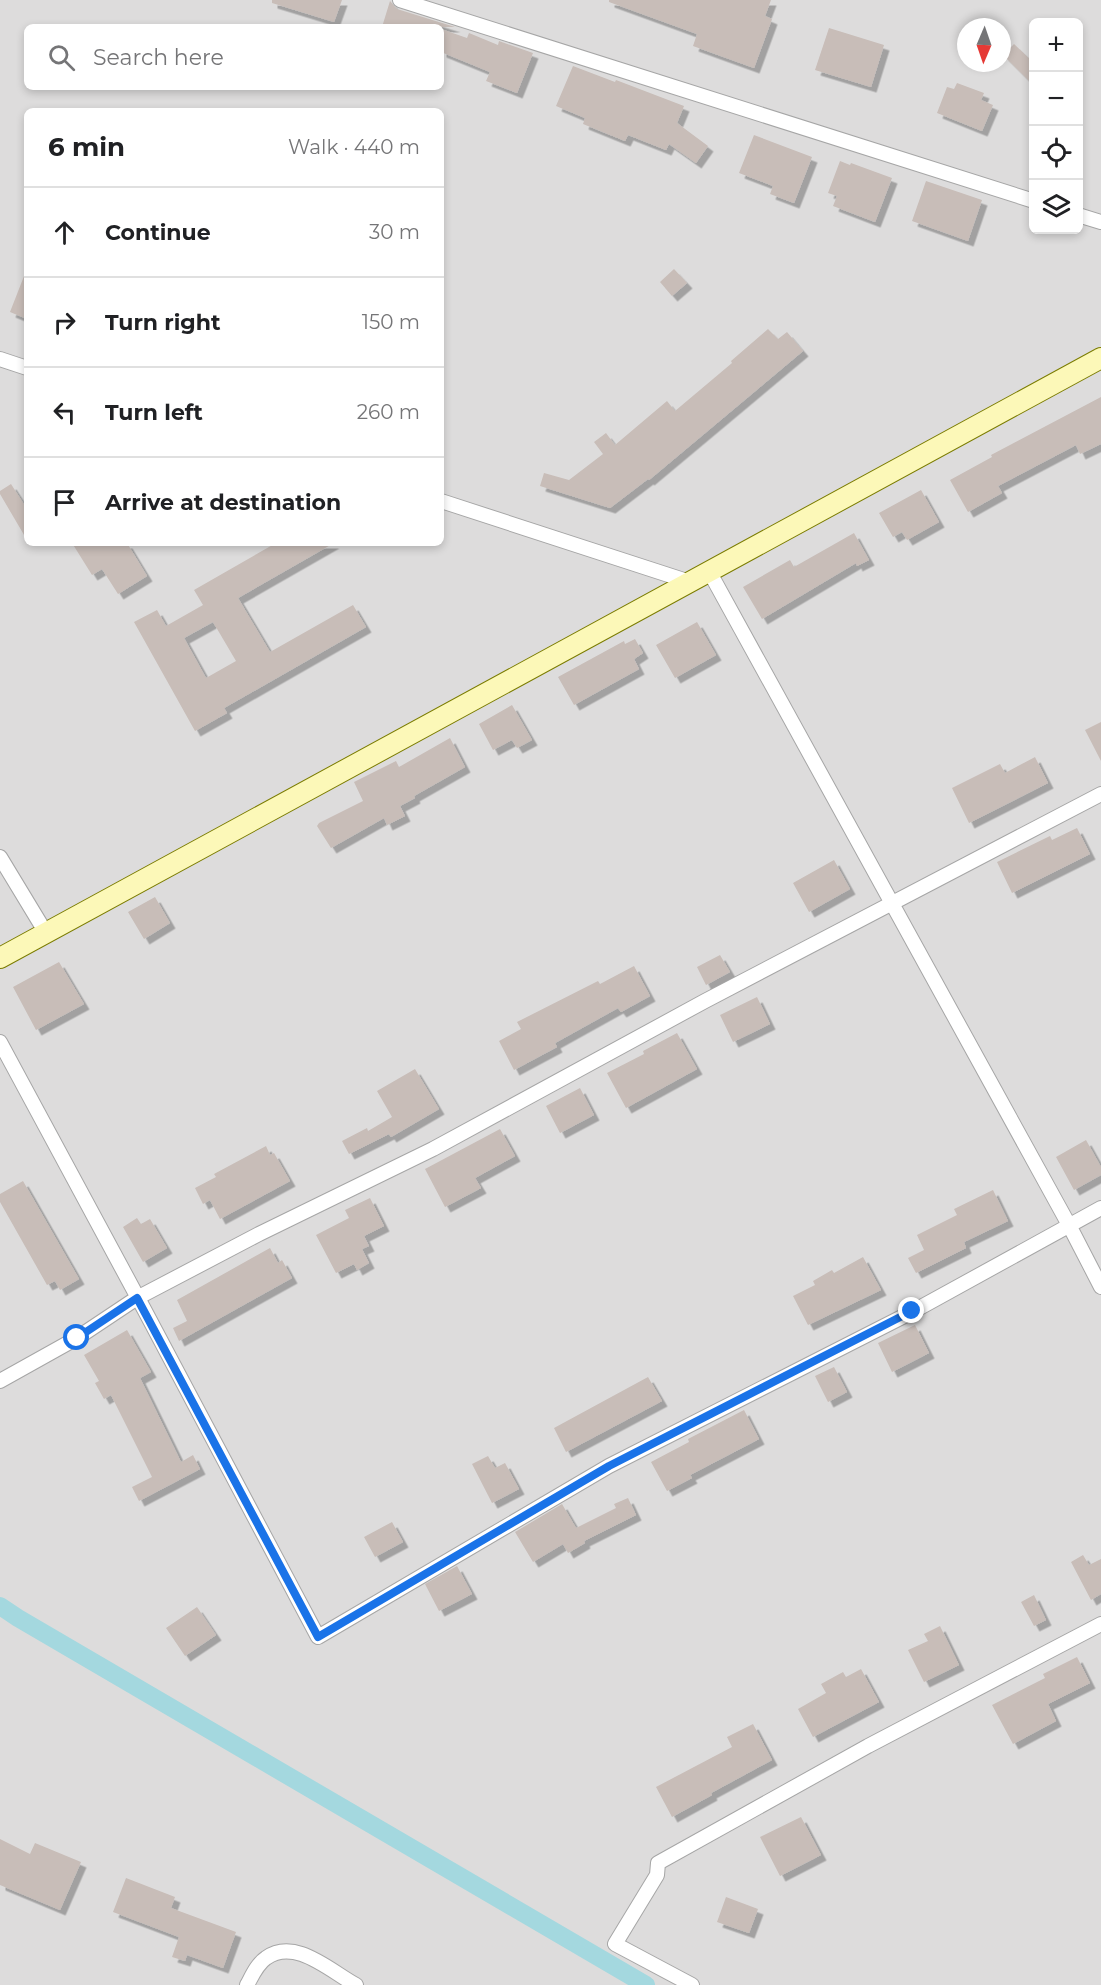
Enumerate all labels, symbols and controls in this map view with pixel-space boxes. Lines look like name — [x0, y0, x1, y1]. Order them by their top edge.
north arrow — [957, 18, 1011, 72]
map controls — [1029, 18, 1083, 234]
button: + — [1029, 18, 1083, 72]
search box — [24, 24, 444, 90]
icon: search — [45, 41, 78, 74]
text: Search here — [93, 44, 224, 71]
button: − — [1029, 72, 1083, 126]
button: locate — [1029, 126, 1083, 180]
text: 6 min — [48, 131, 125, 163]
text: Walk · 440 m — [288, 135, 420, 159]
button: layers — [1029, 180, 1083, 234]
icon: ahead — [48, 216, 81, 249]
text: Continue — [105, 219, 211, 246]
text: 30 m — [369, 220, 420, 244]
icon: right — [48, 306, 81, 339]
text: Turn right — [105, 309, 220, 336]
text: 150 m — [362, 310, 420, 334]
icon: left — [48, 396, 81, 429]
text: Turn left — [105, 399, 203, 426]
text: 260 m — [357, 400, 420, 424]
icon: arrive — [48, 486, 81, 519]
text: Arrive at destination — [105, 489, 341, 516]
route end — [898, 1297, 924, 1323]
route start — [63, 1324, 89, 1350]

